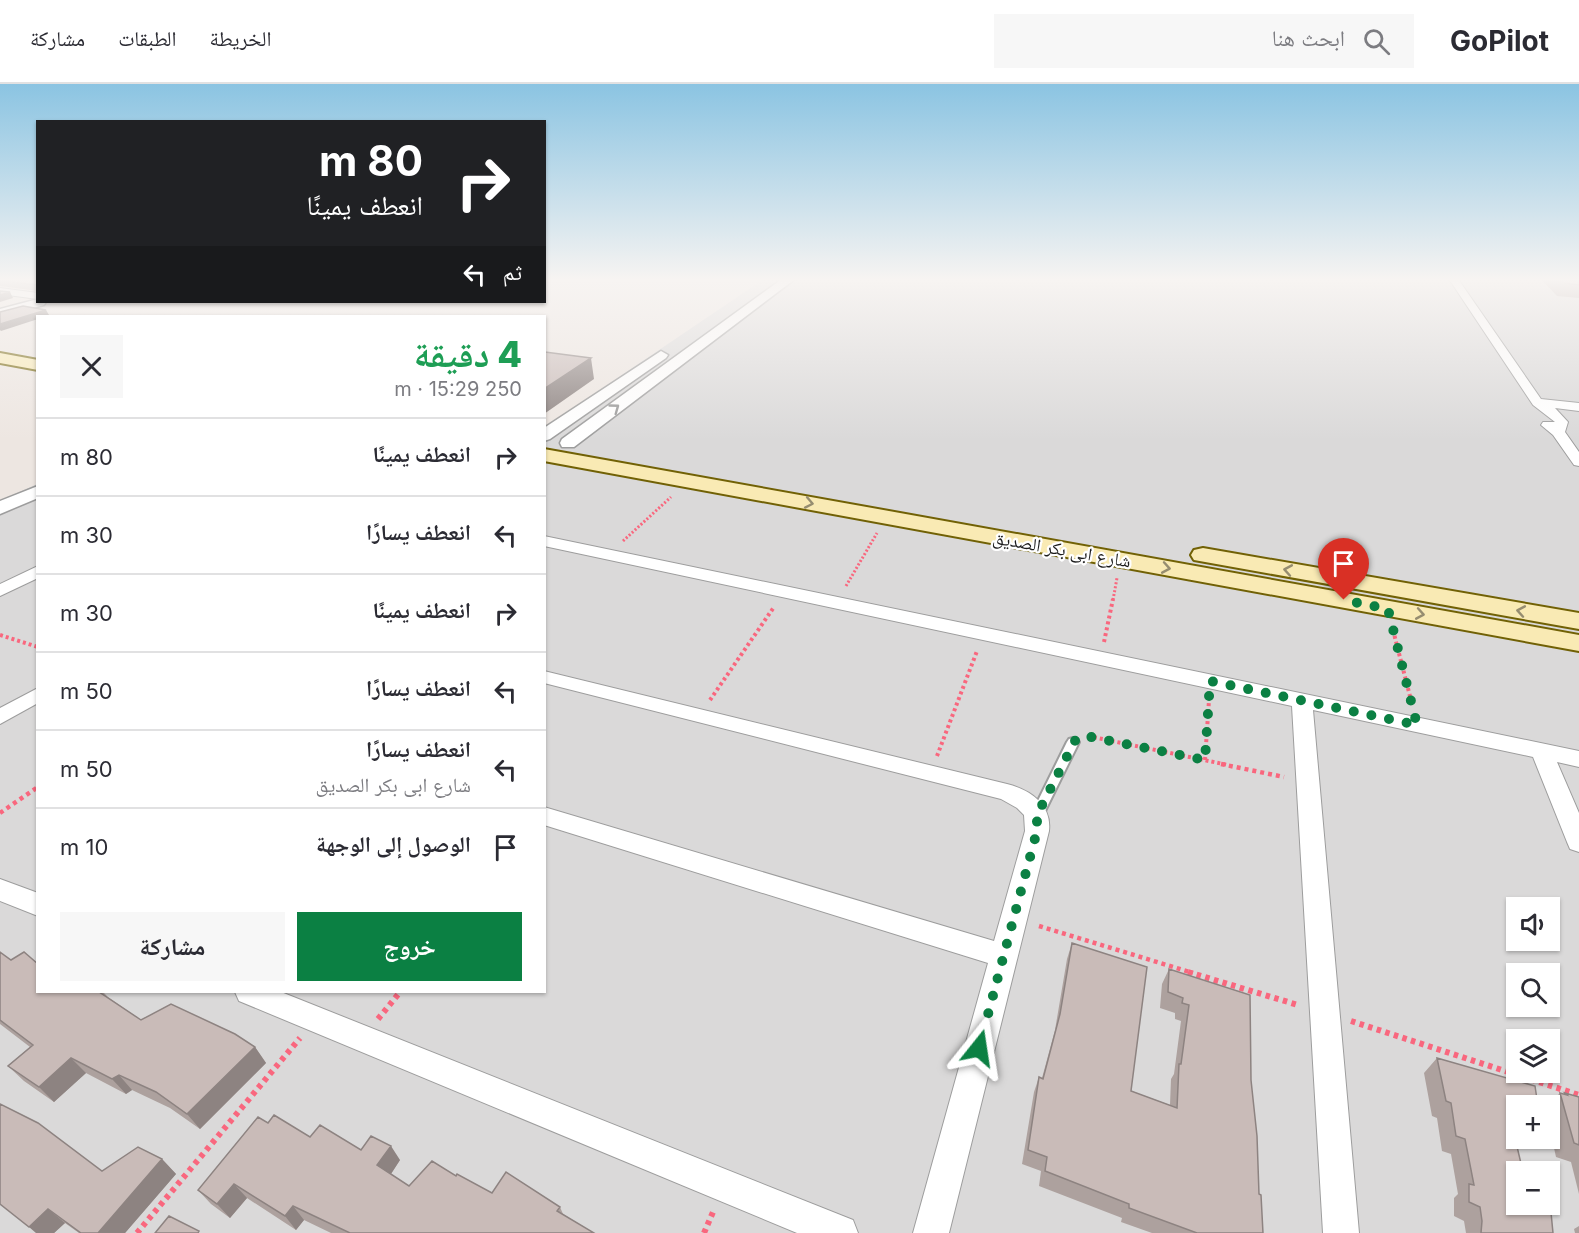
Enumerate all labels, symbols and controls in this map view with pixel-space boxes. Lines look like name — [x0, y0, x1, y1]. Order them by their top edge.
search box — [994, 14, 1414, 68]
text: GoPilot — [1450, 24, 1549, 58]
text: ابحث هنا — [1272, 25, 1345, 51]
icon: search — [1360, 25, 1393, 58]
text: مشاركة — [30, 26, 85, 51]
text: الطبقات — [118, 26, 177, 51]
text: الخريطة — [210, 26, 271, 51]
text: 80 m — [319, 135, 423, 186]
icon: right — [444, 144, 522, 222]
text: انعطف يمينًا — [306, 189, 423, 222]
icon: left — [458, 258, 491, 291]
text: ثم — [503, 259, 522, 285]
text: 4 دقيقة — [414, 332, 522, 376]
button: close — [60, 335, 123, 398]
text: 250 m · 15:29 — [394, 377, 522, 401]
one-way arrow — [609, 404, 620, 415]
text: انعطف يمينًا — [372, 441, 471, 467]
icon: right — [489, 441, 522, 474]
text: 80 m — [60, 444, 113, 470]
one-way arrow — [804, 496, 813, 508]
text: انعطف يسارًا — [366, 519, 471, 545]
icon: left — [489, 519, 522, 552]
text: 30 m — [60, 522, 113, 548]
street label: شارع ابى بكر الصديق — [991, 527, 1133, 572]
pin — [1318, 538, 1369, 600]
icon: arrive — [1327, 547, 1360, 580]
one-way arrow — [1160, 561, 1170, 574]
one-way arrow — [1283, 564, 1293, 577]
text: انعطف يمينًا — [372, 597, 471, 623]
icon: right — [489, 597, 522, 630]
text: 30 m — [60, 600, 113, 626]
one-way arrow — [1517, 605, 1527, 618]
one-way arrow — [1414, 607, 1424, 620]
text: انعطف يسارًا — [366, 675, 471, 701]
icon: left — [489, 675, 522, 708]
text: 50 m — [60, 678, 113, 704]
text: انعطف يسارًا — [366, 736, 471, 762]
icon: left — [489, 753, 522, 786]
text: 50 m — [60, 756, 113, 782]
text: شارع ابى بكر الصديق — [316, 773, 471, 797]
text: الوصول إلى الوجهة — [316, 831, 471, 857]
icon: arrive — [489, 831, 522, 864]
text: 10 m — [60, 834, 108, 860]
map controls — [1506, 897, 1560, 1215]
button: sound — [1506, 897, 1560, 951]
button: مشاركة — [60, 912, 285, 981]
button: خروج — [297, 912, 522, 981]
button: search — [1506, 963, 1560, 1017]
position arrow — [947, 1016, 1011, 1080]
button: layers — [1506, 1029, 1560, 1083]
button: + — [1506, 1095, 1560, 1149]
button: − — [1506, 1161, 1560, 1215]

